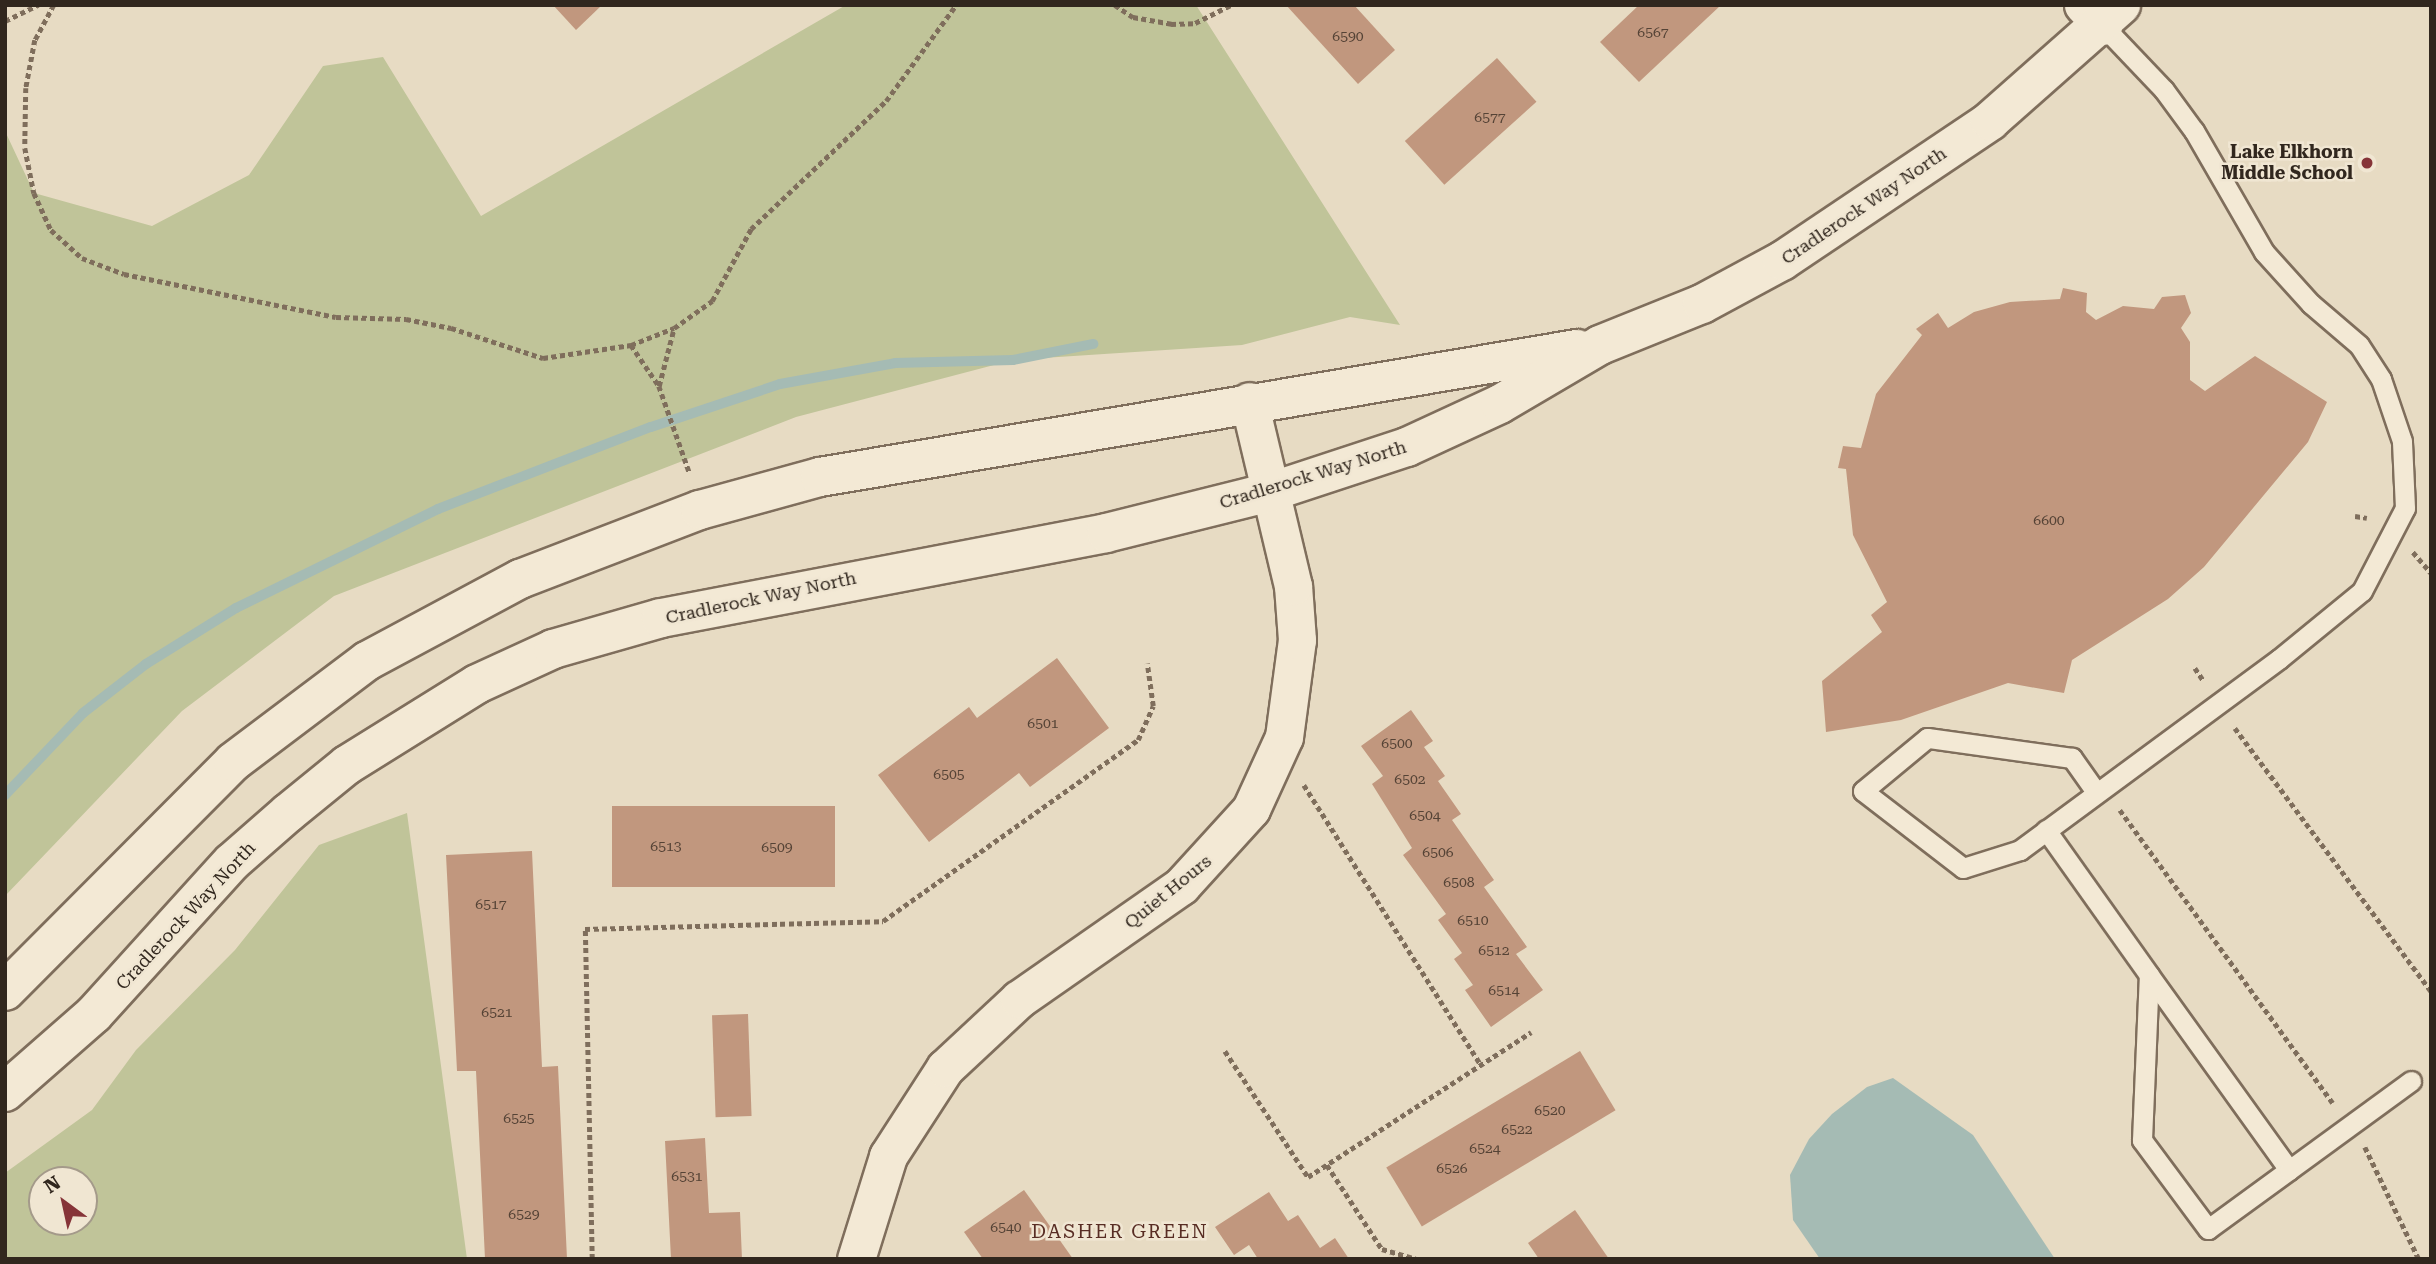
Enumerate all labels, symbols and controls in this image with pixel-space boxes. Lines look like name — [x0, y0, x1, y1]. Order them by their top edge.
house number: 6567 — [1637, 24, 1669, 40]
house number: 6590 — [1332, 28, 1364, 44]
house number: 6577 — [1474, 109, 1506, 125]
place label: Lake Elkhorn Middle School — [2221, 142, 2353, 184]
street label: Cradlerock Way North — [1777, 143, 1951, 269]
marker: Lake Elkhorn Middle School — [2359, 155, 2375, 171]
street label: Cradlerock Way North — [1217, 436, 1409, 514]
house number: 6600 — [2033, 512, 2065, 528]
street label: Cradlerock Way North — [664, 567, 858, 629]
house number: 6501 — [1027, 715, 1059, 731]
house number: 6500 — [1381, 735, 1413, 751]
house number: 6505 — [933, 766, 965, 782]
house number: 6502 — [1394, 771, 1426, 787]
house number: 6504 — [1409, 807, 1441, 823]
street label: Cradlerock Way North — [112, 838, 260, 994]
house number: 6513 — [650, 838, 682, 854]
house number: 6509 — [761, 839, 793, 855]
house number: 6506 — [1422, 844, 1454, 860]
street label: Quiet Hours — [1120, 850, 1216, 934]
house number: 6508 — [1443, 874, 1475, 890]
house number: 6517 — [475, 896, 507, 912]
house number: 6510 — [1457, 912, 1489, 928]
house number: 6512 — [1478, 942, 1510, 958]
house number: 6514 — [1488, 982, 1520, 998]
house number: 6521 — [481, 1004, 513, 1020]
house number: 6520 — [1534, 1102, 1566, 1118]
house number: 6525 — [503, 1110, 535, 1126]
house number: 6522 — [1501, 1121, 1533, 1137]
house number: 6524 — [1469, 1140, 1501, 1156]
house number: 6526 — [1436, 1160, 1468, 1176]
north arrow — [28, 1166, 98, 1236]
house number: 6531 — [671, 1168, 703, 1184]
text: N — [40, 1171, 65, 1198]
house number: 6529 — [508, 1206, 540, 1222]
house number: 6540 — [990, 1219, 1022, 1235]
district label: DASHER GREEN — [1033, 1221, 1207, 1243]

